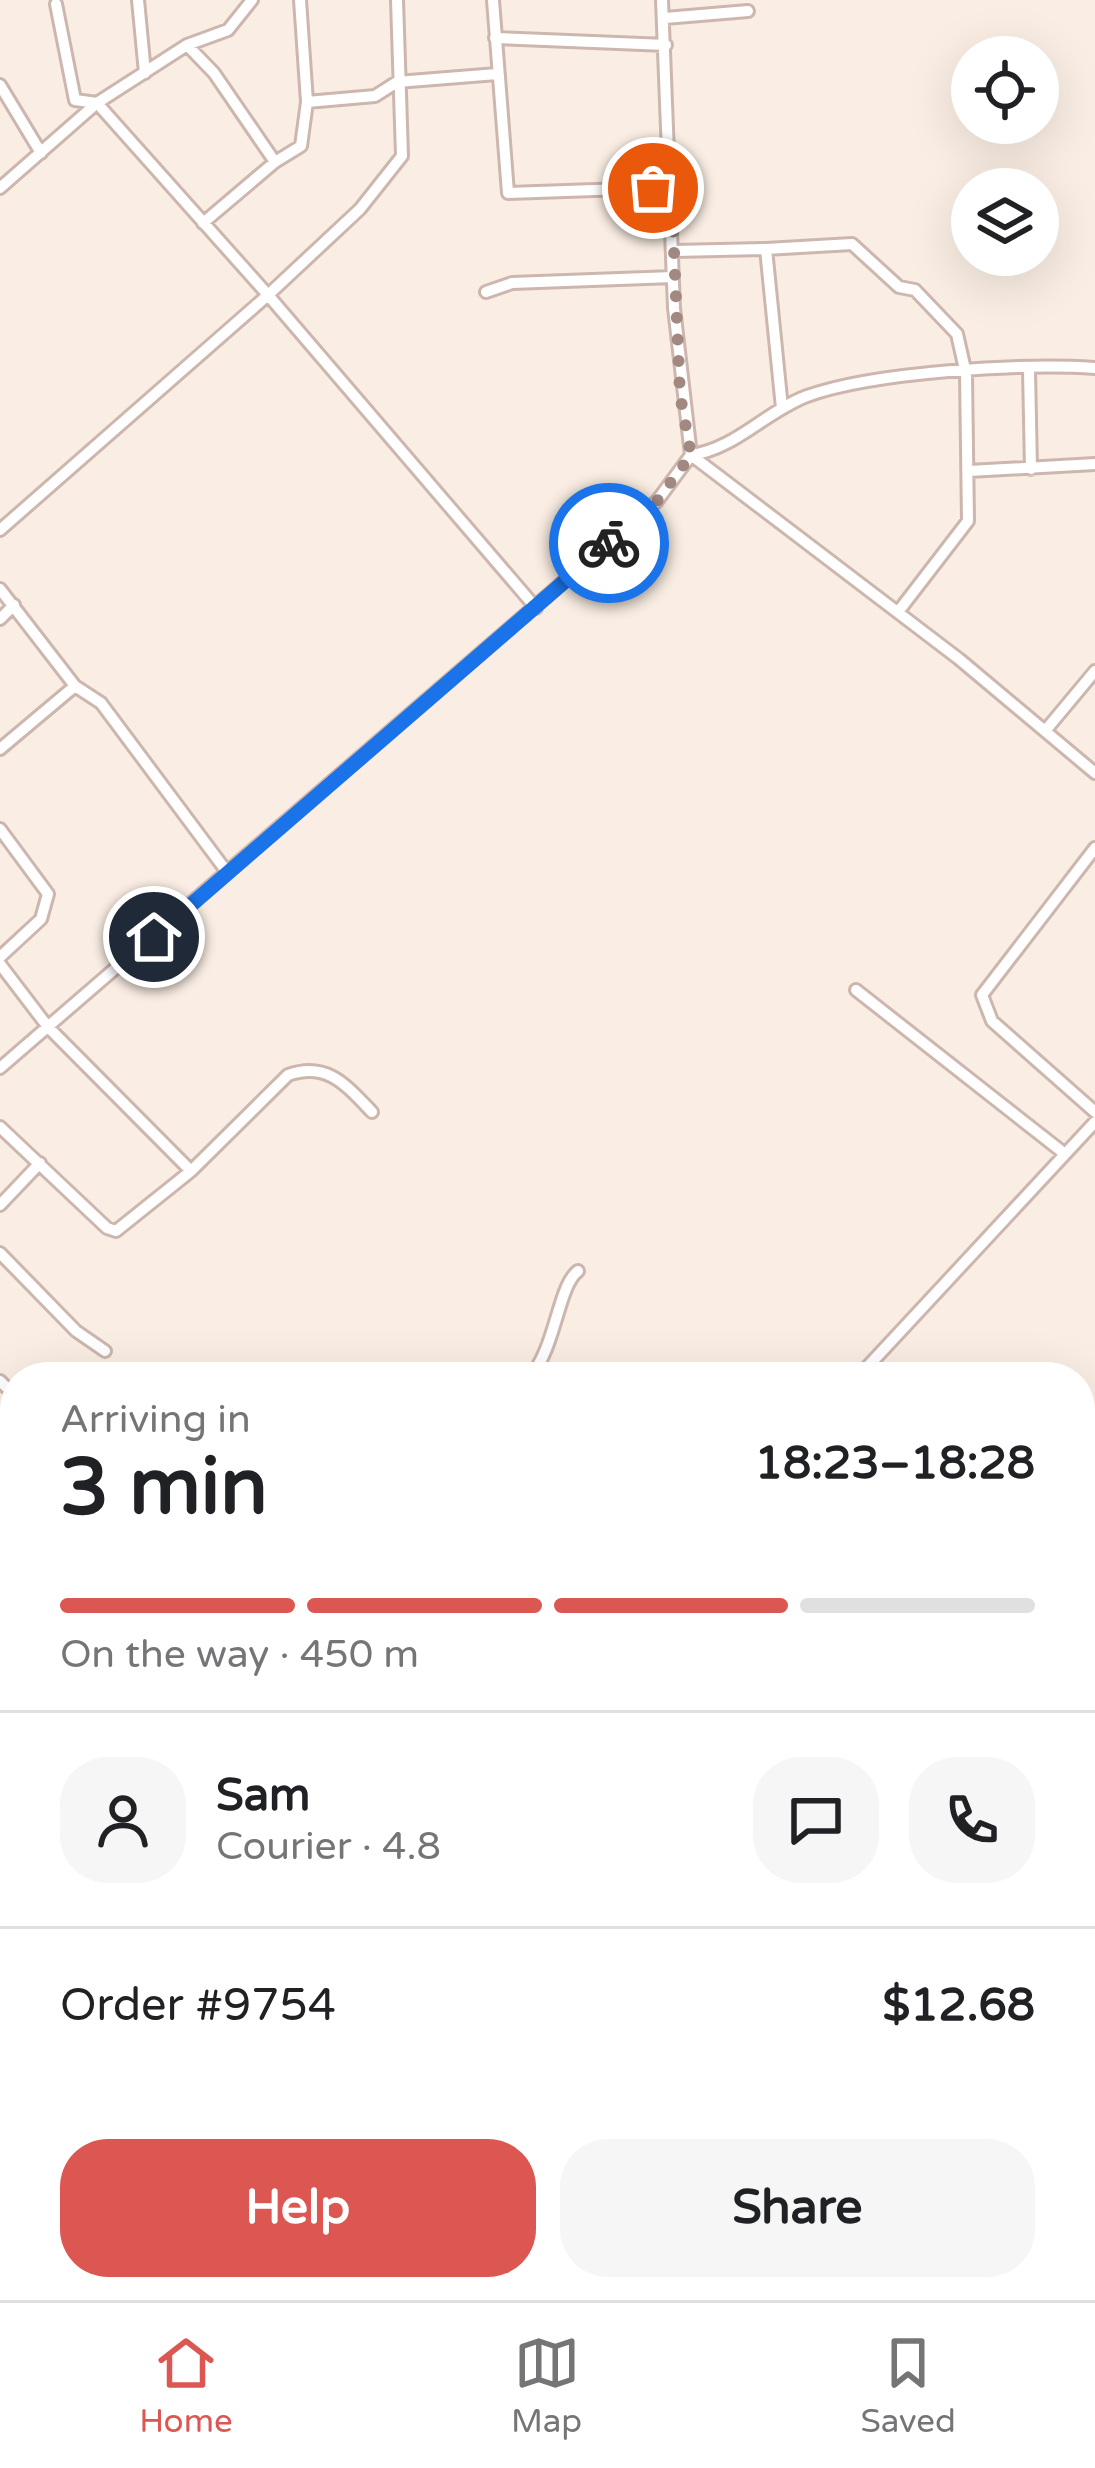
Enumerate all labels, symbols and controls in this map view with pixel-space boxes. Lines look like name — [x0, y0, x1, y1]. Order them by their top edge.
map controls — [951, 36, 1059, 276]
button: locate — [951, 36, 1059, 144]
pin — [602, 137, 704, 239]
icon: bag — [620, 155, 686, 221]
button: layers — [951, 168, 1059, 276]
courier — [549, 483, 669, 603]
icon: bike — [576, 510, 642, 576]
pin — [103, 886, 205, 988]
icon: home — [121, 904, 187, 970]
text: Arriving in — [60, 1396, 251, 1443]
text: 18:23–18:28 — [755, 1437, 1035, 1491]
text: 3 min — [60, 1441, 268, 1535]
text: On the way · 450 m — [60, 1631, 419, 1678]
button: person — [60, 1757, 186, 1883]
button: chat — [753, 1757, 879, 1883]
button: phone — [909, 1757, 1035, 1883]
text: Sam — [216, 1769, 310, 1823]
text: Courier · 4.8 — [216, 1823, 441, 1870]
text: Order #9754 — [60, 1979, 336, 2033]
text: $12.68 — [883, 1979, 1035, 2033]
button: Help — [60, 2139, 536, 2277]
button: Share — [560, 2139, 1035, 2277]
tab: Home — [139, 2330, 233, 2441]
tab: Map — [511, 2330, 582, 2441]
tab: Saved — [860, 2330, 956, 2441]

